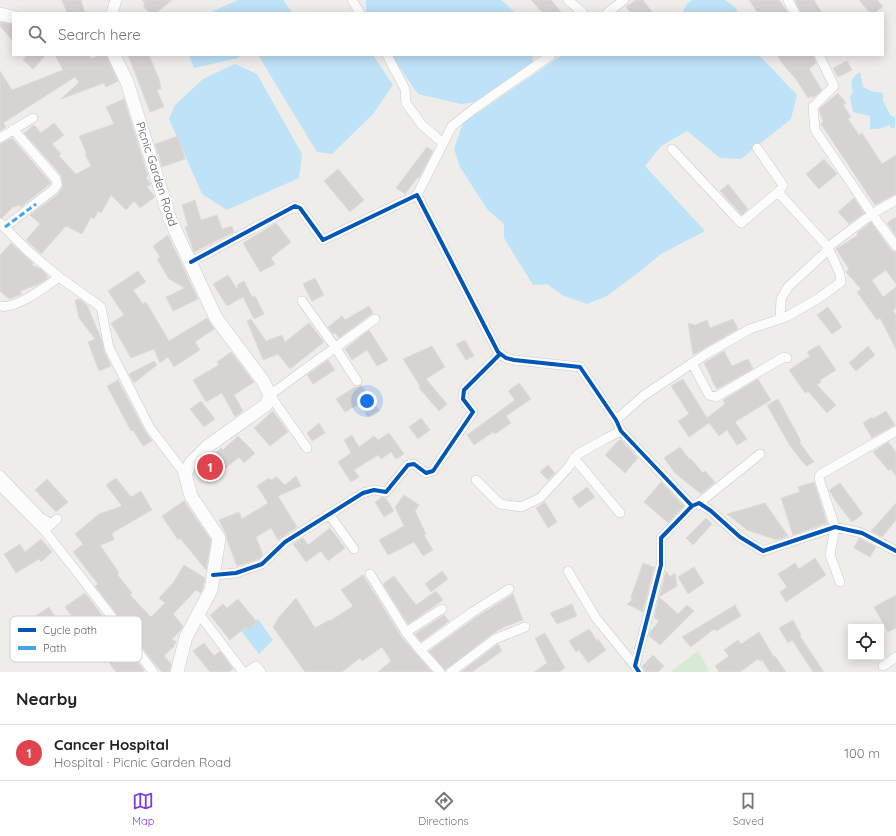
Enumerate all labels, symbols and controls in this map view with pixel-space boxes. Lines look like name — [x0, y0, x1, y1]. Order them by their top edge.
search box — [12, 12, 884, 56]
icon: search — [26, 23, 48, 45]
text: Search here — [58, 25, 141, 44]
street label: Picnic Garden Road — [133, 120, 181, 228]
your location — [357, 391, 377, 411]
pin: 1 — [197, 452, 223, 482]
legend — [10, 616, 142, 662]
text: Cycle path — [43, 623, 97, 637]
map controls — [848, 624, 884, 660]
button: locate — [848, 624, 884, 660]
text: Path — [43, 641, 66, 655]
text: Nearby — [16, 688, 77, 709]
text: Cancer Hospital — [54, 735, 169, 754]
text: 1 — [26, 745, 32, 761]
text: 100 m — [844, 745, 880, 761]
text: Hospital · Picnic Garden Road — [54, 754, 231, 770]
tab: Map — [132, 790, 154, 828]
tab: Directions — [418, 790, 469, 828]
tab: Saved — [733, 790, 764, 828]

